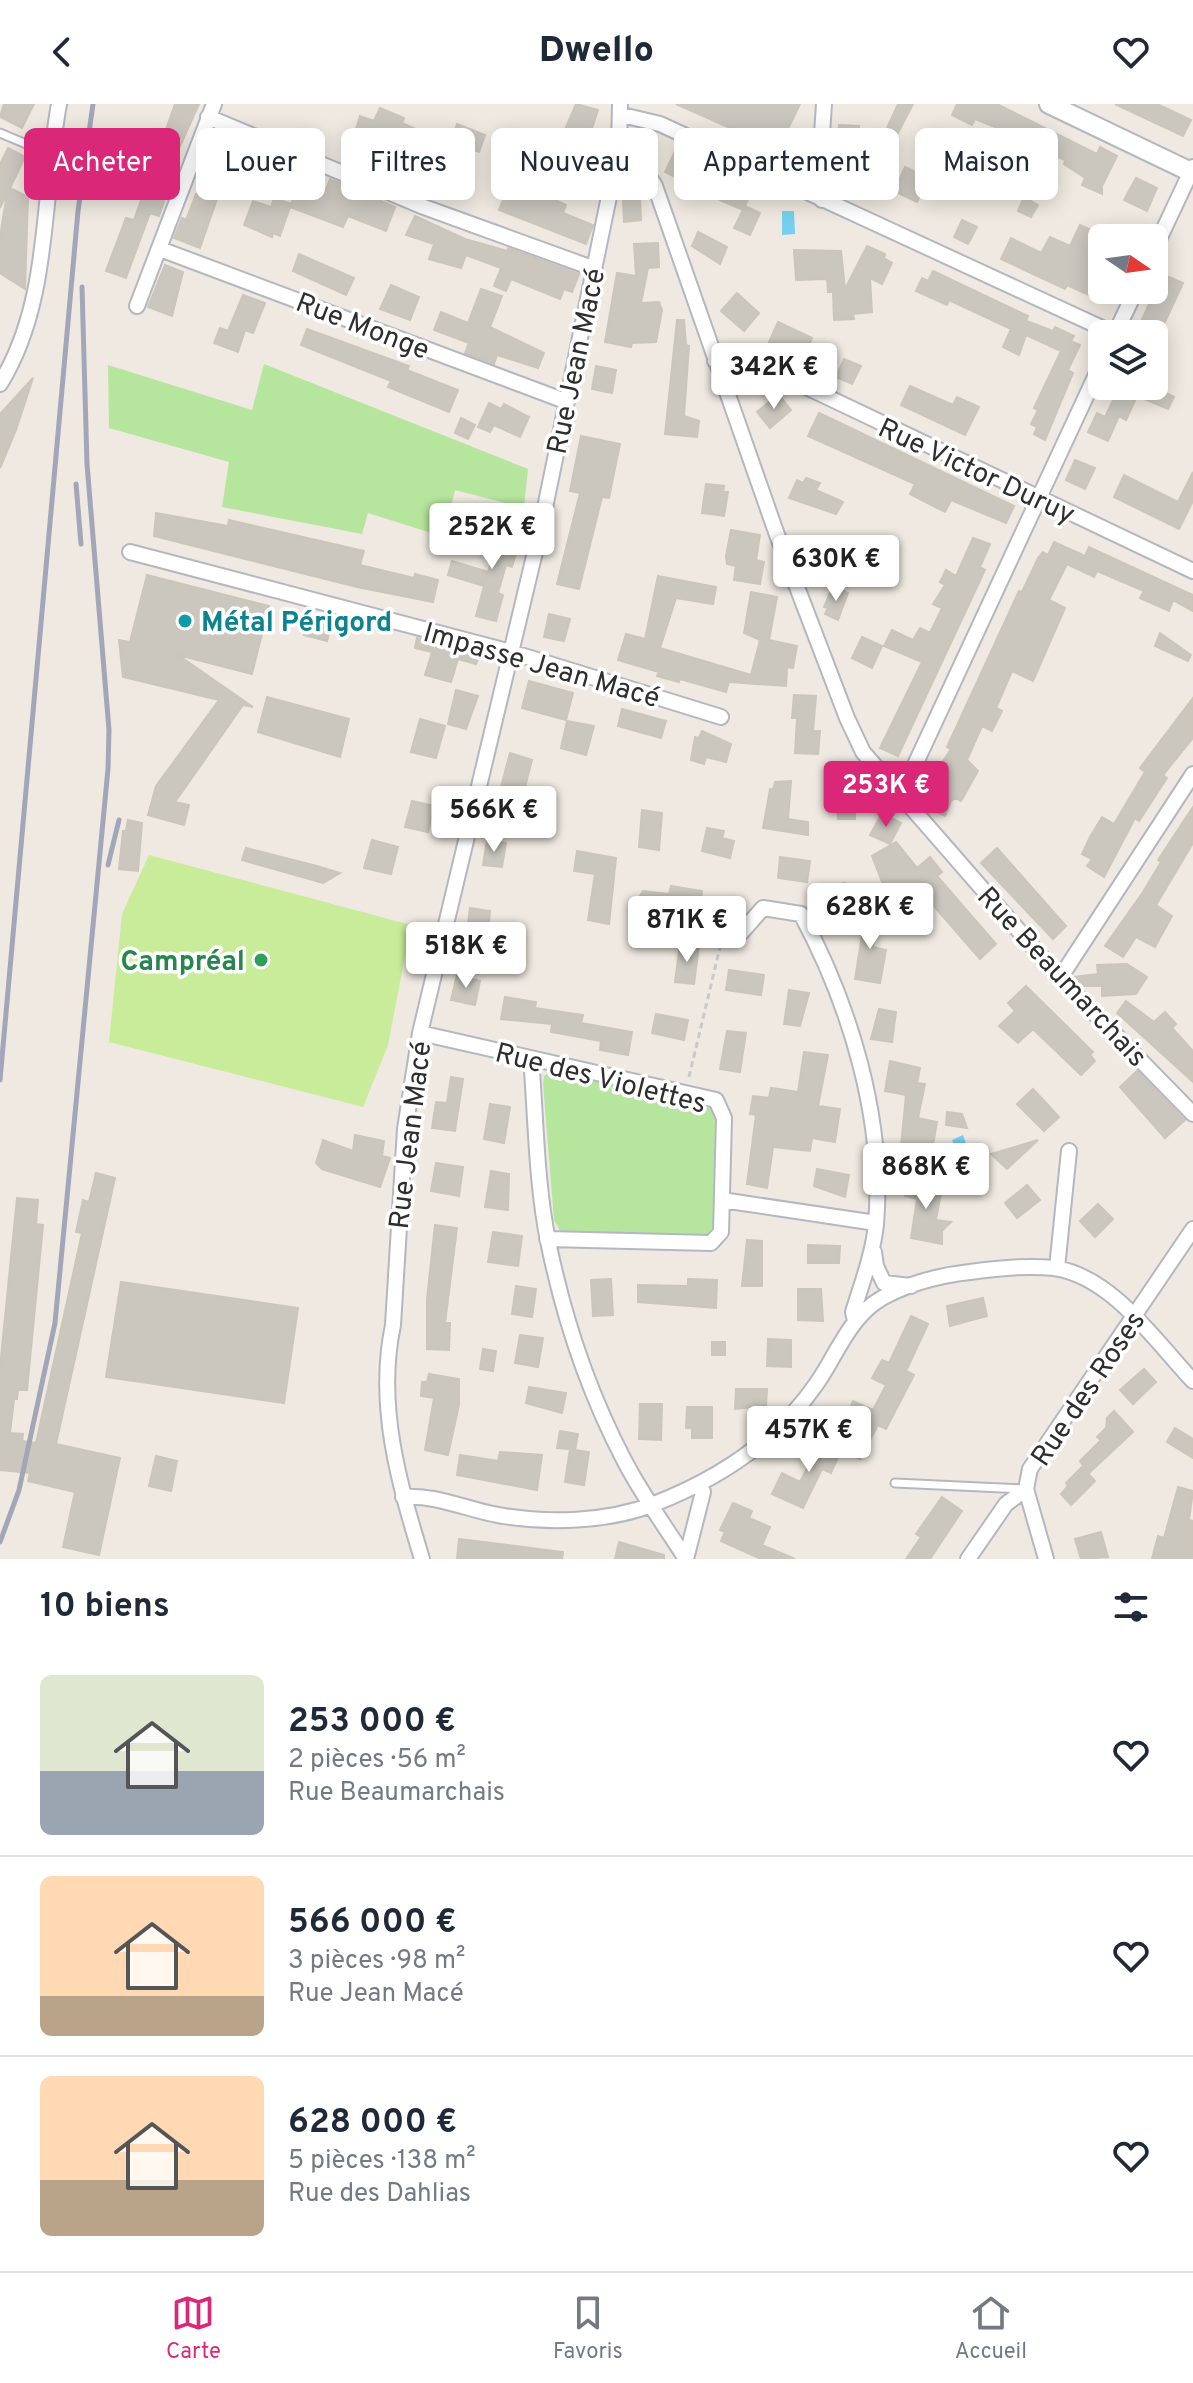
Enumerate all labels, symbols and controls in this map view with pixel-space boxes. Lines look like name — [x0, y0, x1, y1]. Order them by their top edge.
text: Dwello — [539, 29, 654, 75]
icon: back — [40, 30, 84, 74]
icon: heart — [1109, 30, 1153, 74]
chip: Acheter — [24, 128, 180, 200]
chip: Louer — [196, 128, 325, 200]
chip: Filtres — [341, 128, 475, 200]
chip: Nouveau — [491, 128, 658, 200]
chip: Appartement — [674, 128, 899, 200]
chip: Maison — [915, 128, 1058, 200]
north arrow — [1088, 224, 1168, 304]
map controls — [1088, 224, 1168, 400]
street label: Rue Jean Macé — [541, 265, 615, 458]
street label: Rue Monge — [290, 286, 434, 370]
button: layers — [1088, 320, 1168, 400]
pin: 342K € — [709, 343, 839, 411]
text: 342K € — [729, 352, 819, 385]
street label: Rue Victor Duruy — [871, 411, 1080, 534]
pin: 252K € — [427, 503, 557, 571]
text: 252K € — [447, 512, 537, 545]
pin: 630K € — [771, 535, 901, 603]
text: 630K € — [791, 544, 881, 577]
place label: Métal Périgord — [201, 606, 392, 642]
marker: Métal Périgord — [176, 612, 194, 630]
street label: Impasse Jean Macé — [419, 616, 664, 718]
pin: 253K € — [821, 761, 951, 829]
text: 253K € — [842, 770, 930, 803]
pin: 566K € — [429, 786, 559, 854]
text: 566K € — [449, 795, 539, 828]
street label: Rue Beaumarchais — [968, 880, 1154, 1076]
pin: 628K € — [805, 883, 935, 951]
text: 628K € — [825, 892, 915, 925]
pin: 871K € — [622, 896, 752, 964]
text: 871K € — [646, 905, 728, 938]
pin: 518K € — [401, 922, 531, 990]
text: 518K € — [424, 931, 508, 964]
place label: Campréal — [120, 945, 245, 981]
marker: Campréal — [252, 951, 270, 969]
street label: Rue des Violettes — [491, 1036, 709, 1124]
street label: Rue Jean Macé — [383, 1039, 441, 1231]
pin: 868K € — [861, 1143, 991, 1211]
text: 868K € — [881, 1152, 971, 1185]
street label: Rue des Roses — [1024, 1305, 1155, 1474]
pin: 457K € — [744, 1406, 874, 1474]
text: 457K € — [765, 1415, 853, 1448]
icon: filters — [1109, 1585, 1153, 1629]
text: 10 biens — [40, 1586, 170, 1629]
text: 253 000 € — [288, 1701, 456, 1744]
icon: home — [104, 1707, 200, 1803]
icon: heart — [1109, 1733, 1153, 1777]
text: 2 pièces · 56 m² — [288, 1744, 466, 1777]
text: Rue Beaumarchais — [288, 1777, 505, 1810]
text: 566 000 € — [288, 1902, 456, 1945]
icon: home — [104, 1908, 200, 2004]
icon: heart — [1109, 1934, 1153, 1978]
text: 3 pièces · 98 m² — [288, 1945, 465, 1978]
text: Rue Jean Macé — [288, 1978, 464, 2011]
text: 628 000 € — [288, 2102, 457, 2145]
icon: home — [104, 2108, 200, 2204]
icon: heart — [1109, 2134, 1153, 2178]
text: 5 pièces · 138 m² — [288, 2145, 476, 2178]
text: Rue des Dahlias — [288, 2178, 471, 2211]
tab: Carte — [166, 2291, 221, 2366]
tab: Favoris — [553, 2291, 623, 2366]
tab: Accueil — [955, 2291, 1027, 2366]

